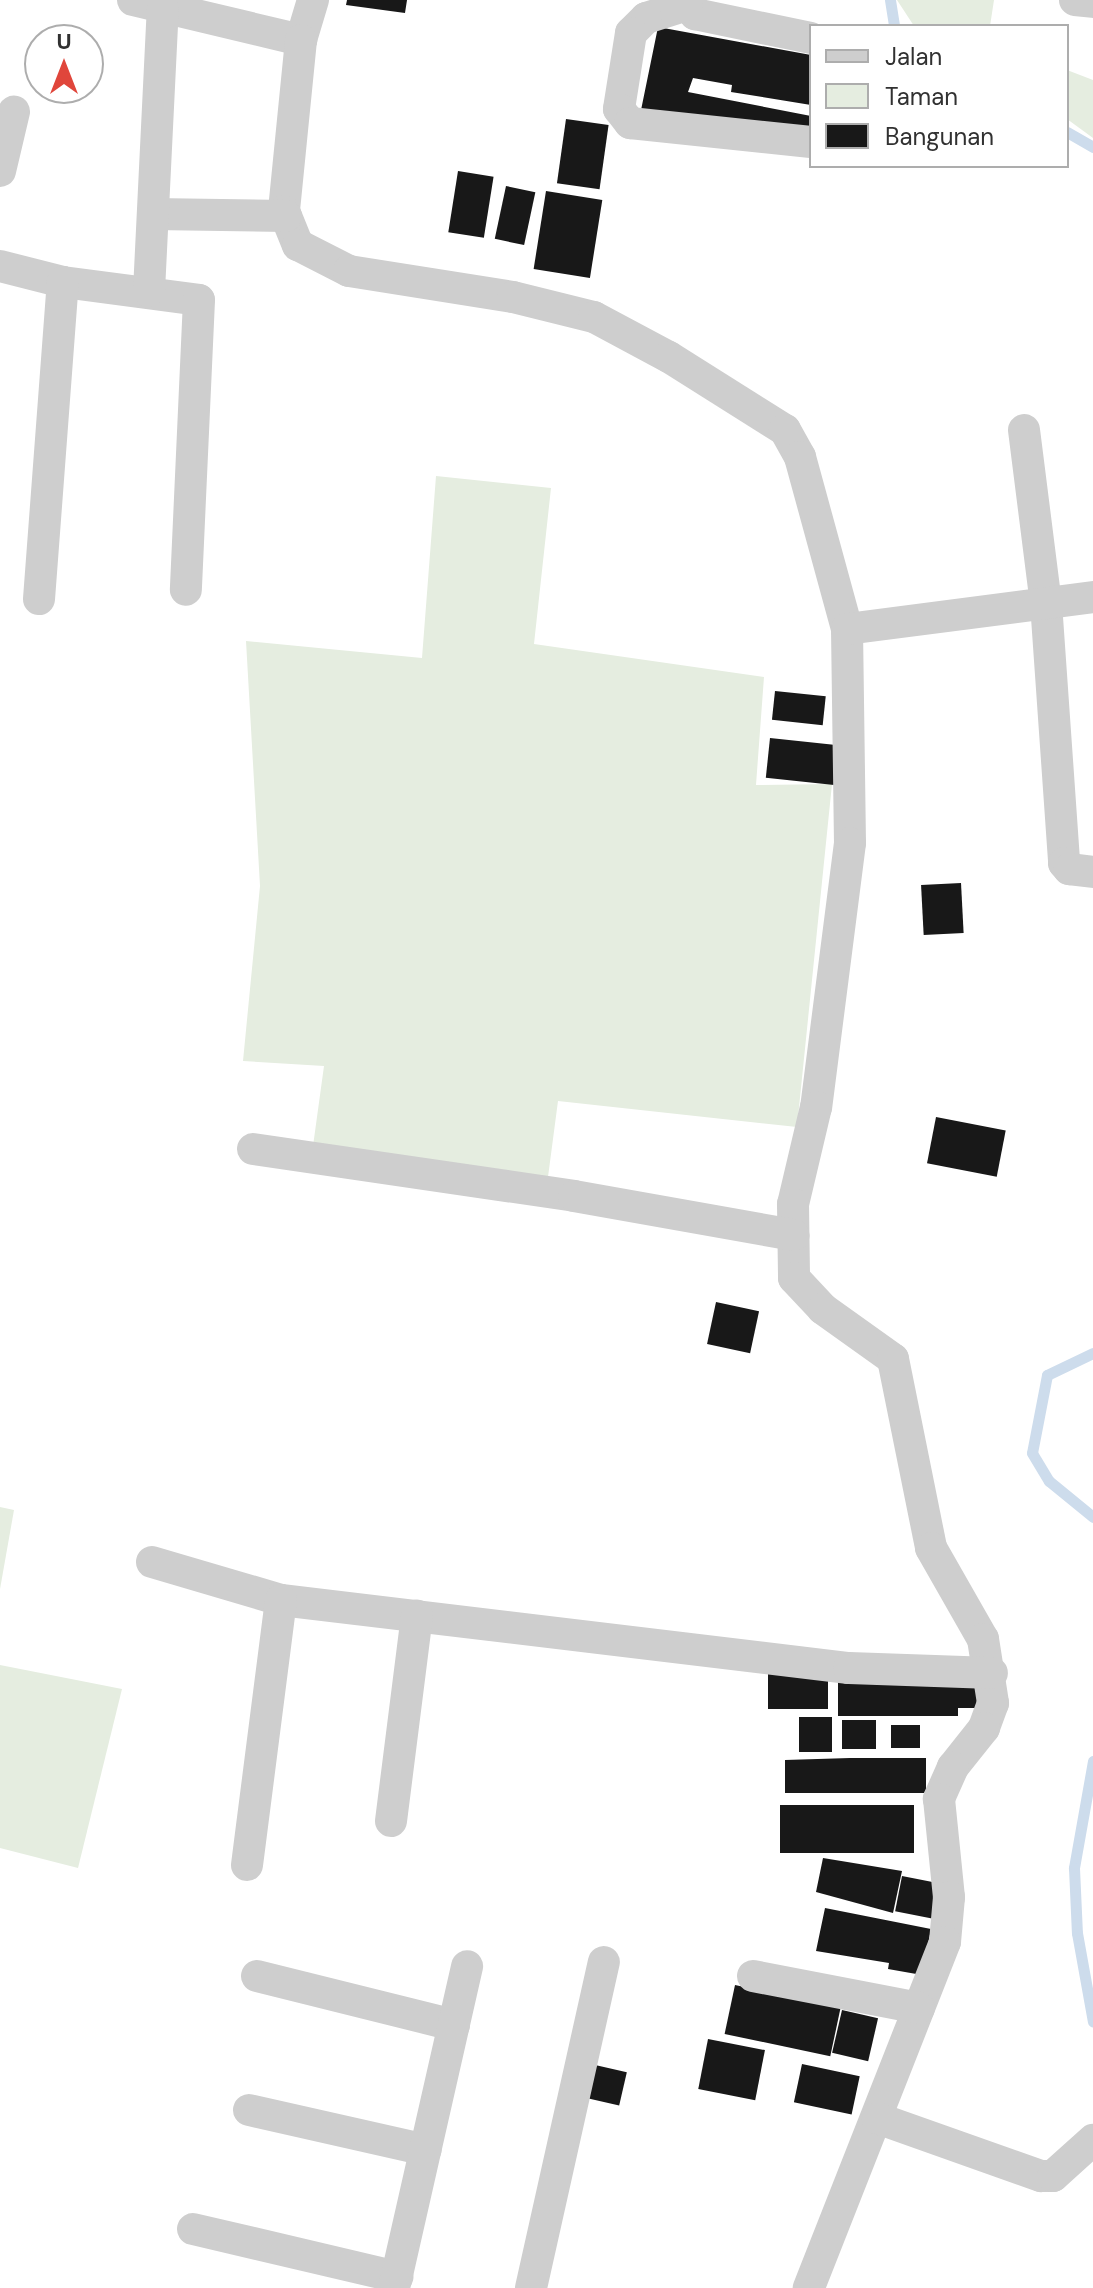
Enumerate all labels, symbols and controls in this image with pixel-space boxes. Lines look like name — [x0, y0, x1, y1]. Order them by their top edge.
north arrow — [24, 24, 104, 104]
legend — [809, 24, 1069, 168]
text: U — [56, 27, 72, 56]
text: Jalan — [885, 41, 942, 72]
text: Taman — [885, 81, 958, 112]
text: Bangunan — [885, 121, 994, 152]

